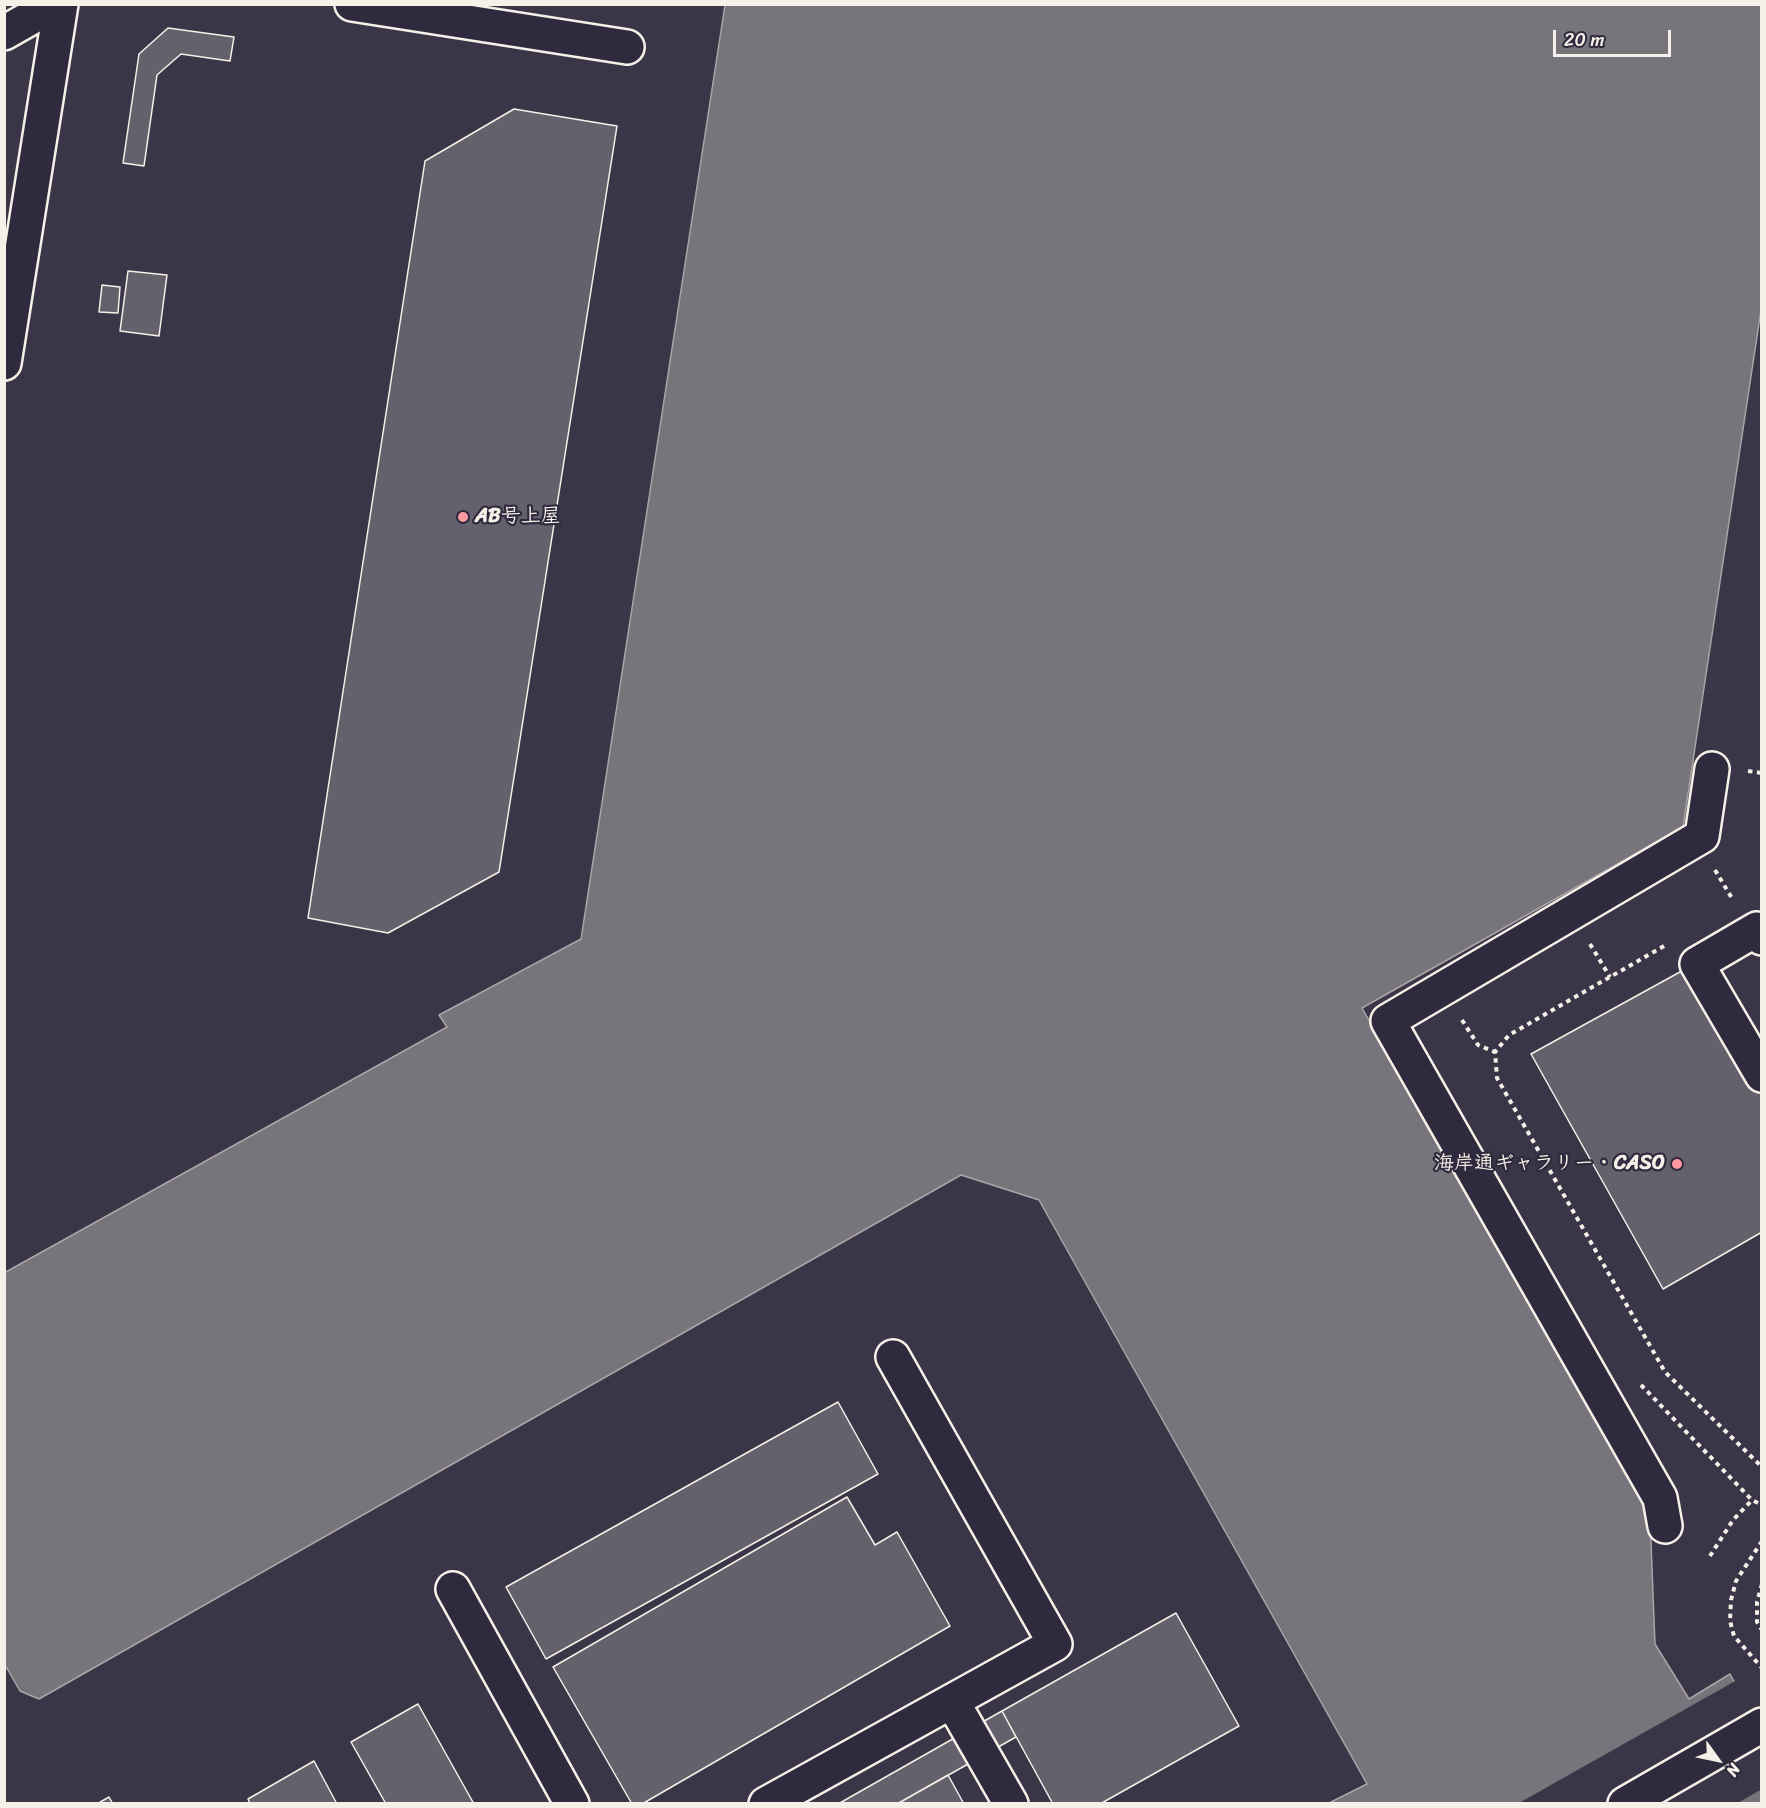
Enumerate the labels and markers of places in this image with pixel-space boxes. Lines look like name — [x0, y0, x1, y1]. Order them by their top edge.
place label: AB号上屋 — [475, 505, 561, 529]
marker: AB号上屋 — [456, 510, 470, 524]
place label: 海岸通ギャラリー・CASO — [1434, 1152, 1665, 1176]
marker: 海岸通ギャラリー・CASO — [1670, 1157, 1684, 1171]

